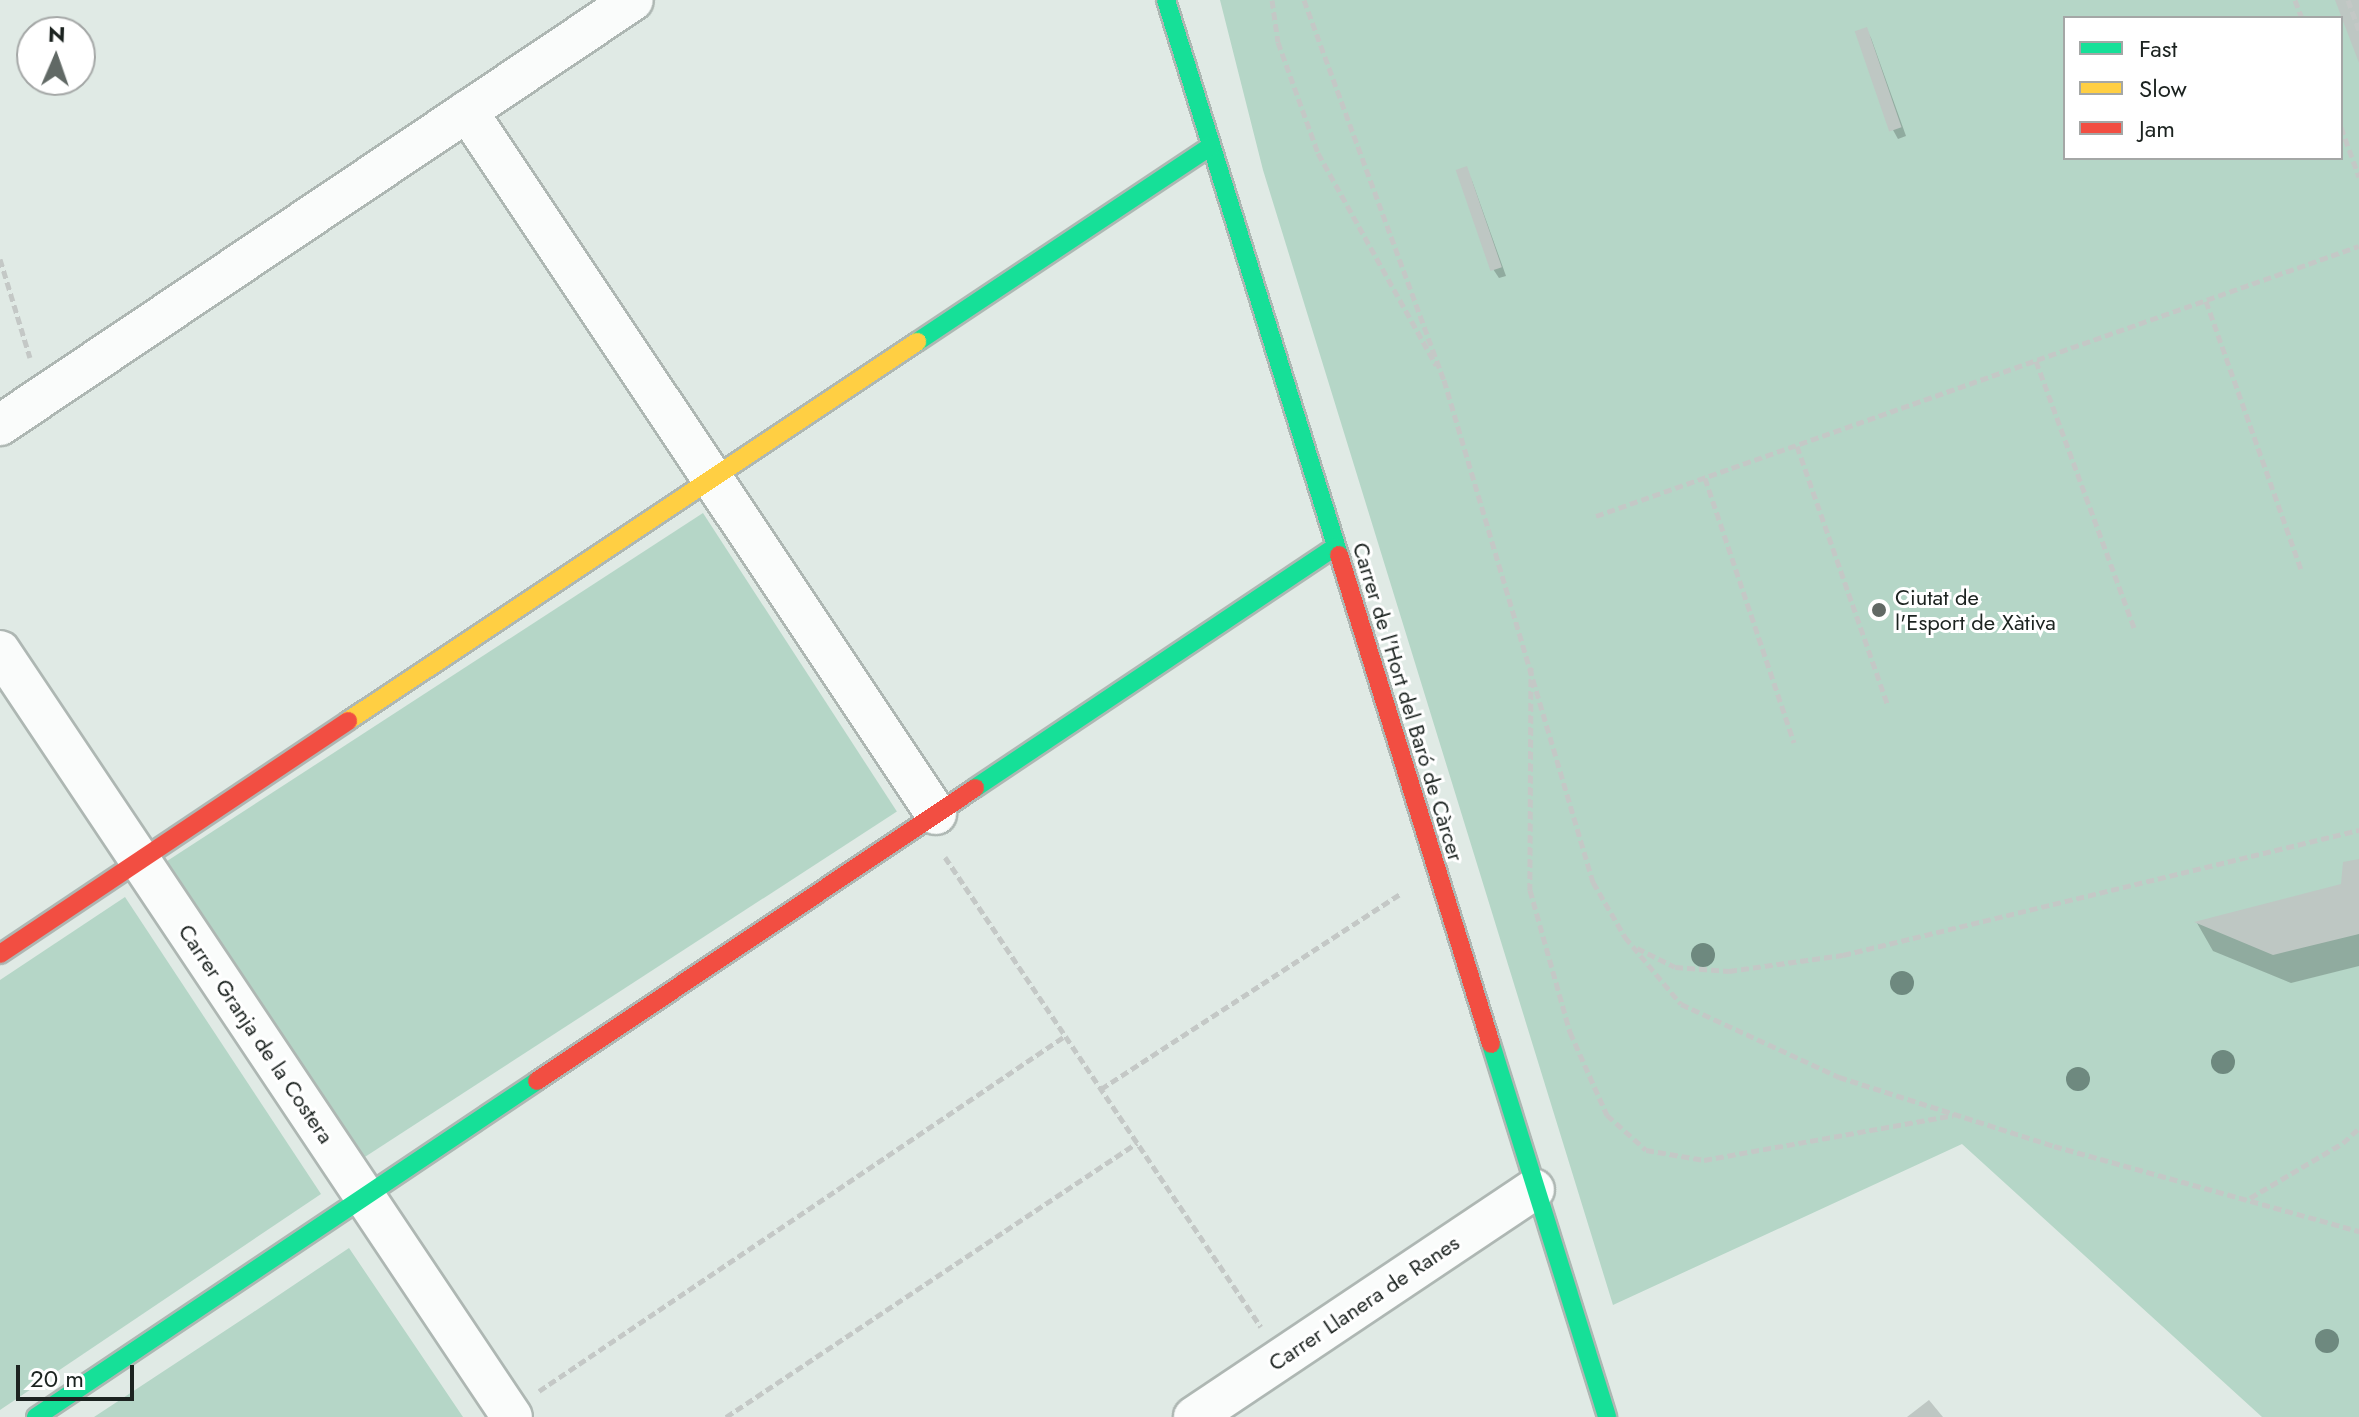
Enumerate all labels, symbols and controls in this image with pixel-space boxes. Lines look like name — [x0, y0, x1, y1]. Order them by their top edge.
north arrow — [16, 16, 96, 96]
legend — [2063, 16, 2343, 160]
text: N — [47, 18, 66, 50]
text: Fast — [2139, 31, 2177, 66]
text: Slow — [2139, 71, 2187, 106]
text: Jam — [2139, 111, 2175, 146]
street label: Carrer de l'Hort del Baró de Càrcer — [1347, 539, 1469, 865]
place label: Ciutat de l'Esport de Xàtiva — [1895, 584, 2056, 636]
marker: Ciutat de l'Esport de Xàtiva — [1870, 601, 1888, 619]
street label: Carrer Granja de la Costera — [173, 919, 339, 1149]
street label: Carrer Llanera de Ranes — [1264, 1229, 1464, 1377]
scale bar — [20, 1349, 138, 1399]
text: 20 m — [30, 1361, 84, 1396]

